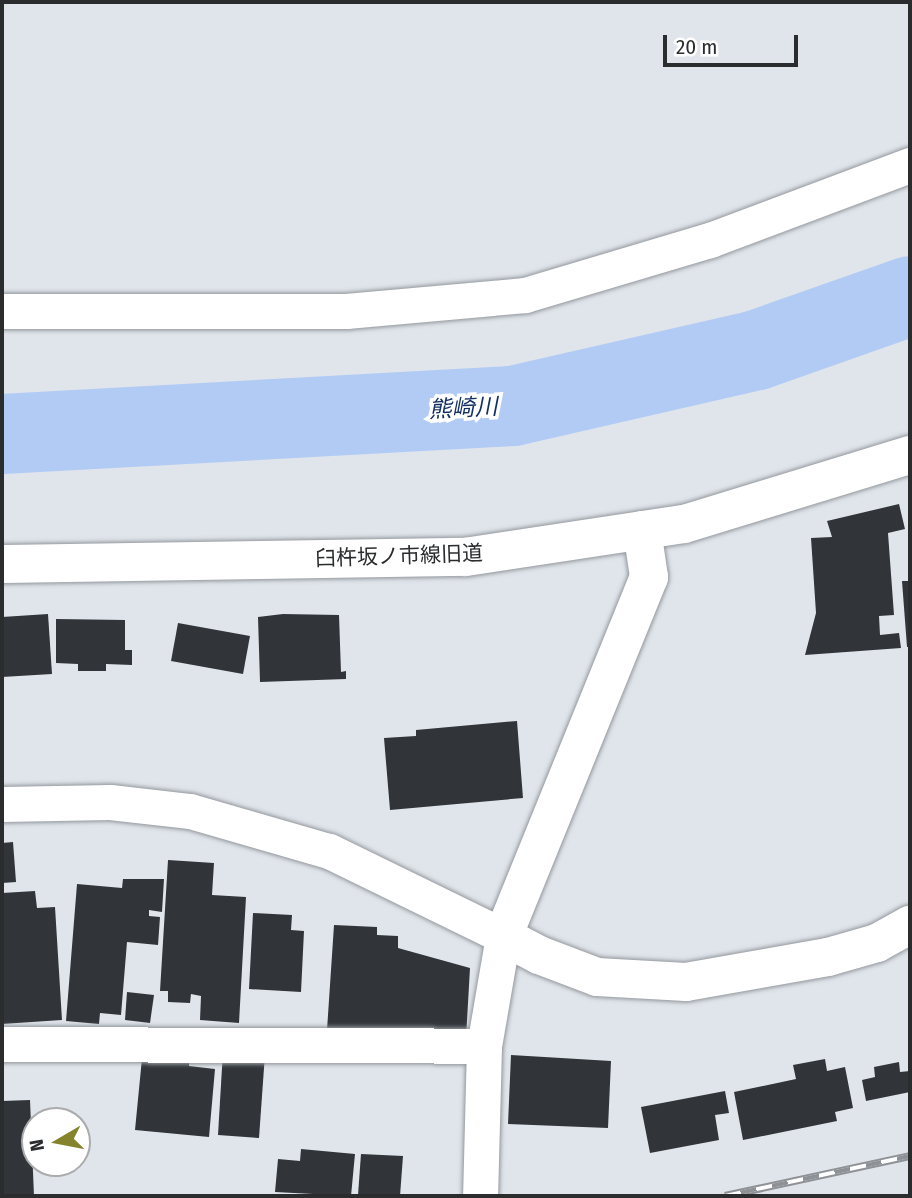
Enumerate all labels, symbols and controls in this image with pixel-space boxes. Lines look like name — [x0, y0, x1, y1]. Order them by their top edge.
scale bar — [667, 21, 802, 65]
text: 20 m — [676, 34, 717, 60]
water label: 熊崎川 — [428, 392, 498, 424]
street label: 臼杵坂ノ市線旧道 — [315, 540, 483, 572]
north arrow — [21, 1107, 91, 1177]
text: N — [24, 1138, 49, 1153]

